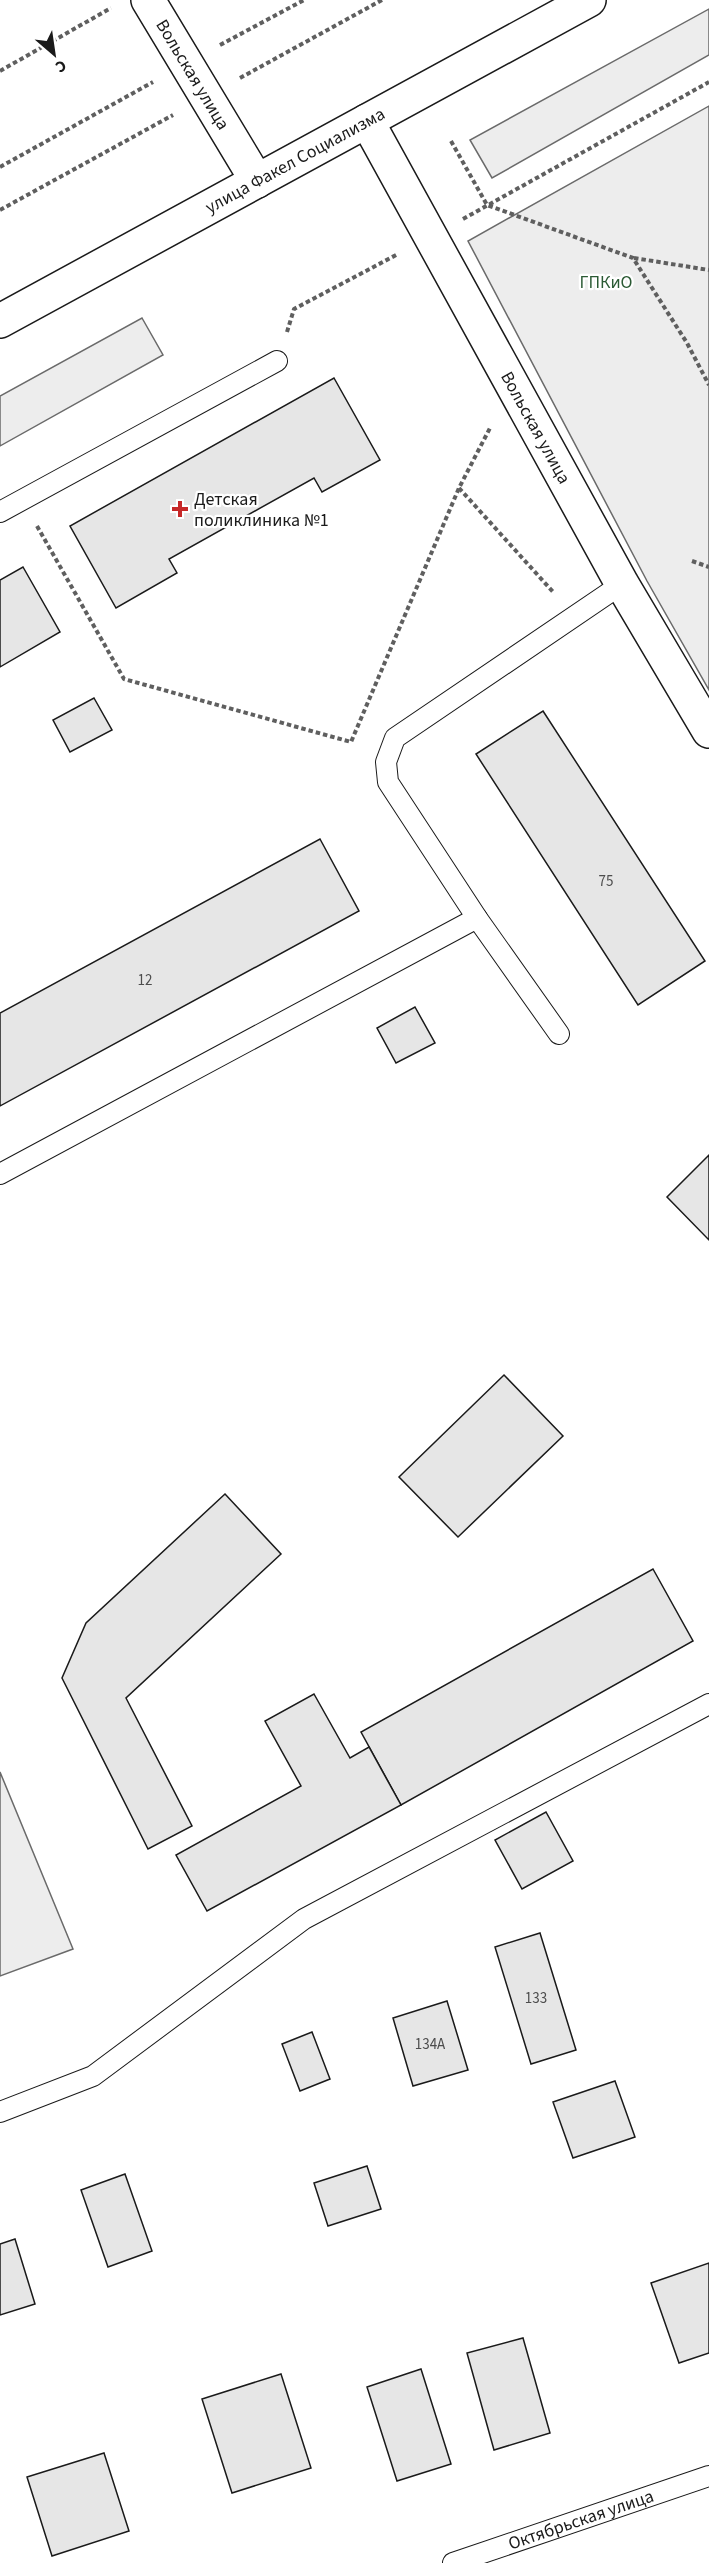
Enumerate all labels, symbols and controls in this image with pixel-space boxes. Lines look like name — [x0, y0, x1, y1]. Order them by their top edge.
street label: Вольская улица — [150, 15, 235, 135]
north arrow — [24, 24, 84, 84]
text: С — [51, 54, 70, 78]
street label: улица Факел Социализма — [201, 102, 390, 220]
park label: ГПКиО — [579, 270, 633, 295]
street label: Вольская улица — [494, 367, 576, 489]
place label: Детская поликлиника №1 — [194, 487, 329, 533]
marker: Детская поликлиника №1 — [171, 500, 189, 518]
house number: 75 — [599, 871, 613, 892]
house number: 12 — [138, 970, 152, 991]
house number: 133 — [525, 1988, 547, 2009]
house number: 134А — [415, 2034, 446, 2055]
street label: Октябрьская улица — [505, 2484, 657, 2556]

